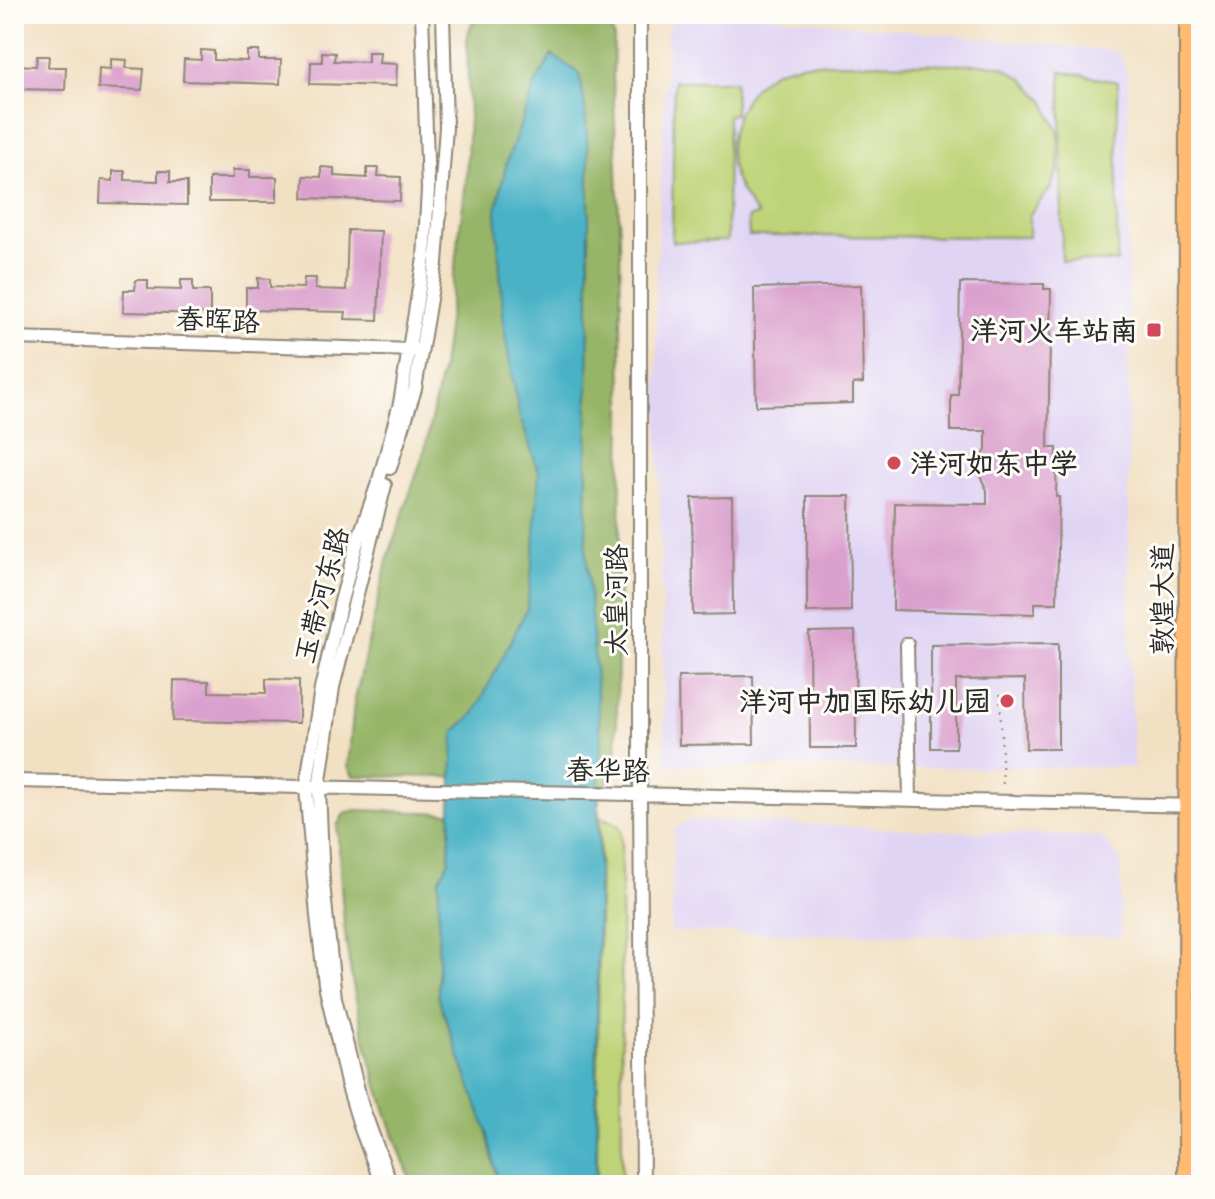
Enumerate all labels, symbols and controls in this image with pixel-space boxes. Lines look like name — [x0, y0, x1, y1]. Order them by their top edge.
street label: 春晖路 — [175, 302, 261, 338]
place label: 洋河火车站南 — [970, 313, 1138, 347]
marker: 洋河火车站南 — [1145, 321, 1163, 339]
place label: 洋河如东中学 — [910, 446, 1078, 480]
marker: 洋河如东中学 — [885, 454, 903, 472]
street label: 玉带河东路 — [286, 523, 356, 667]
street label: 敦煌大道 — [1145, 543, 1179, 655]
street label: 太皇河路 — [599, 544, 633, 656]
place label: 洋河中加国际幼儿园 — [739, 684, 991, 718]
marker: 洋河中加国际幼儿园 — [998, 692, 1016, 710]
street label: 春华路 — [566, 752, 650, 788]

